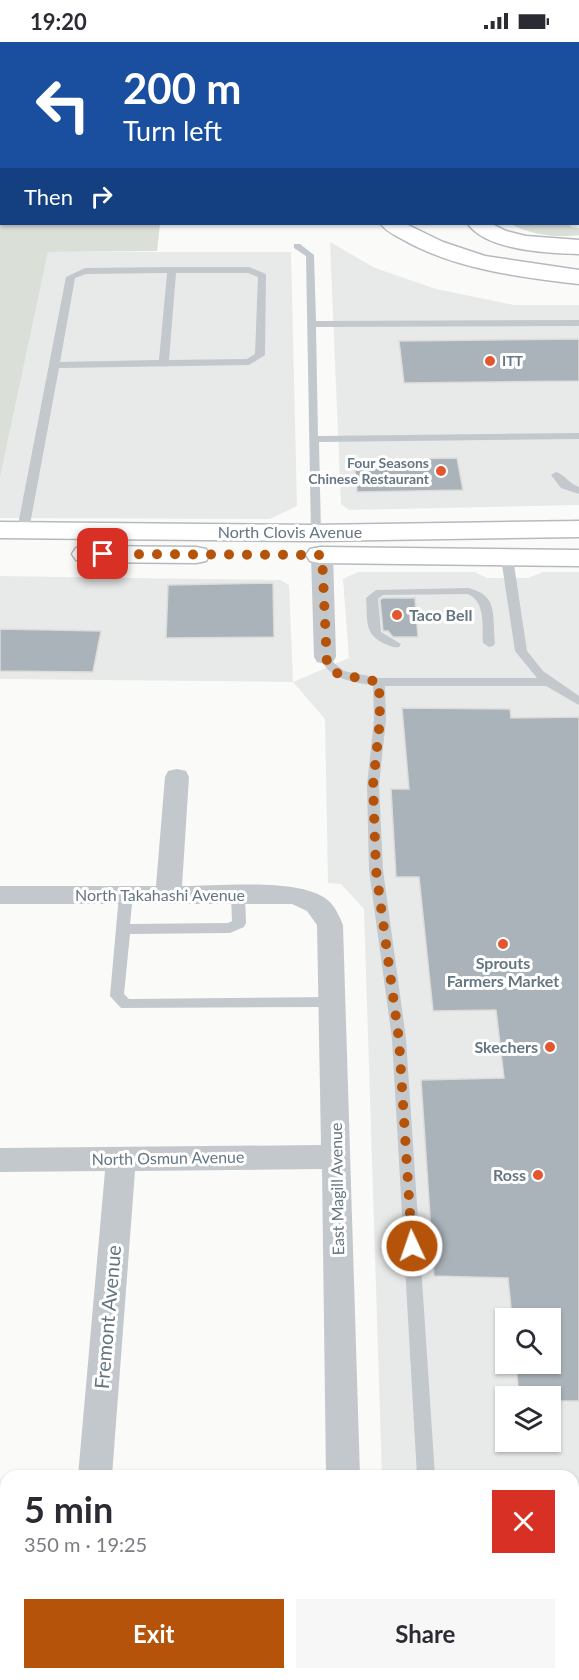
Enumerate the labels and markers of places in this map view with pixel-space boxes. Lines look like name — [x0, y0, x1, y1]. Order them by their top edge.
place label: ITT — [502, 352, 524, 369]
marker: ITT — [483, 354, 497, 368]
place label: Four Seasons Chinese Restaurant — [308, 454, 430, 487]
marker: Four Seasons Chinese Restaurant — [434, 464, 448, 478]
pin — [77, 528, 128, 579]
place label: Taco Bell — [409, 605, 473, 624]
marker: Taco Bell — [390, 608, 404, 622]
marker: Sprouts Farmers Market — [496, 937, 510, 951]
place label: Sprouts Farmers Market — [447, 953, 559, 990]
place label: Skechers — [474, 1037, 538, 1056]
marker: Skechers — [543, 1040, 557, 1054]
place label: Ross — [493, 1165, 526, 1184]
marker: Ross — [531, 1168, 545, 1182]

